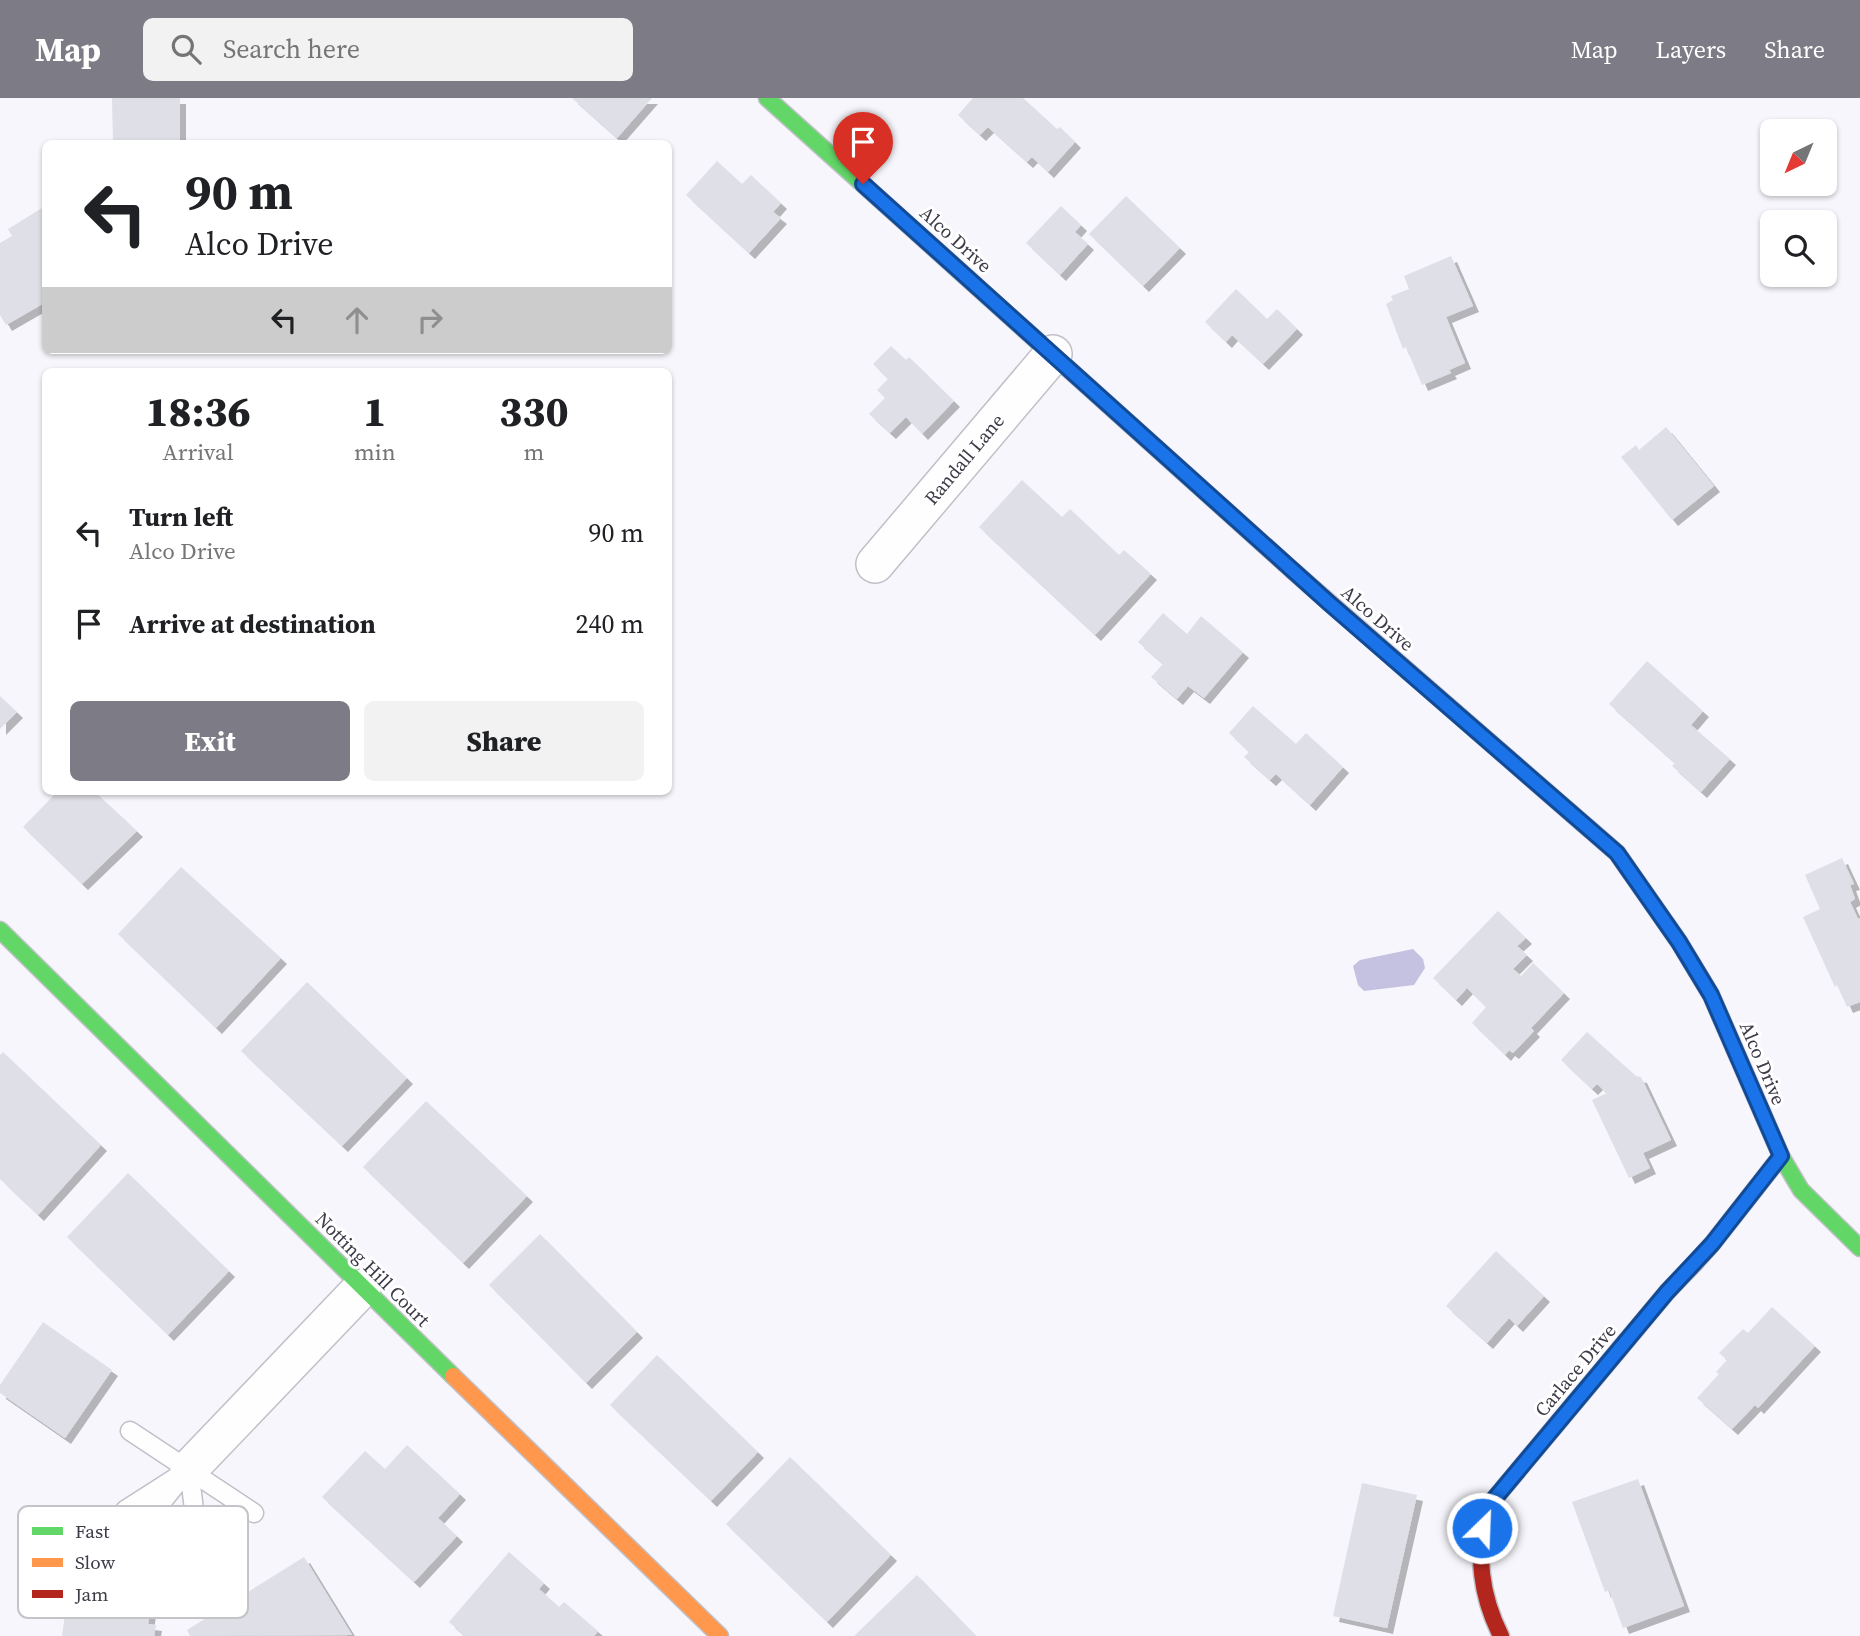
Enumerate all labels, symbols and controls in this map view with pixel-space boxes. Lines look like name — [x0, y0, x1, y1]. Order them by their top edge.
search box — [143, 18, 633, 81]
text: Map — [35, 27, 101, 72]
icon: search — [167, 30, 205, 68]
text: Search here — [223, 31, 360, 67]
text: Map — [1571, 33, 1618, 66]
text: Layers — [1656, 33, 1726, 66]
text: Share — [1764, 33, 1825, 66]
pin — [833, 112, 893, 184]
north arrow — [1760, 119, 1838, 196]
map controls — [1760, 119, 1837, 287]
icon: arrive — [844, 123, 882, 161]
text: 90 m — [185, 158, 293, 225]
icon: left — [70, 168, 161, 259]
street label: Alco Drive — [915, 200, 997, 278]
button: search — [1760, 210, 1837, 287]
text: Alco Drive — [185, 222, 334, 266]
icon: left — [265, 301, 303, 339]
icon: ahead — [338, 301, 376, 339]
icon: right — [411, 301, 449, 339]
text: 18:36 — [145, 382, 251, 440]
text: 1 — [363, 382, 386, 440]
text: 330 — [499, 382, 569, 440]
street label: Randall Lane — [918, 408, 1010, 510]
text: Arrival — [163, 436, 234, 468]
text: min — [354, 436, 396, 468]
text: m — [523, 436, 544, 468]
text: Turn left — [129, 499, 233, 535]
icon: left — [70, 514, 108, 552]
text: 90 m — [589, 515, 644, 551]
text: Alco Drive — [129, 535, 236, 567]
street label: Alco Drive — [1336, 579, 1420, 657]
icon: arrive — [70, 605, 108, 643]
text: Arrive at destination — [129, 606, 376, 642]
text: 240 m — [576, 606, 644, 642]
button: Exit — [70, 701, 350, 781]
button: Share — [364, 701, 644, 781]
street label: Alco Drive — [1734, 1017, 1792, 1109]
street label: Notting Hill Court — [310, 1206, 437, 1333]
street label: Carlace Drive — [1528, 1318, 1622, 1422]
position arrow — [1445, 1491, 1519, 1565]
legend — [18, 1506, 248, 1618]
text: Fast — [75, 1518, 110, 1544]
text: Slow — [75, 1549, 116, 1575]
text: Jam — [74, 1581, 108, 1607]

